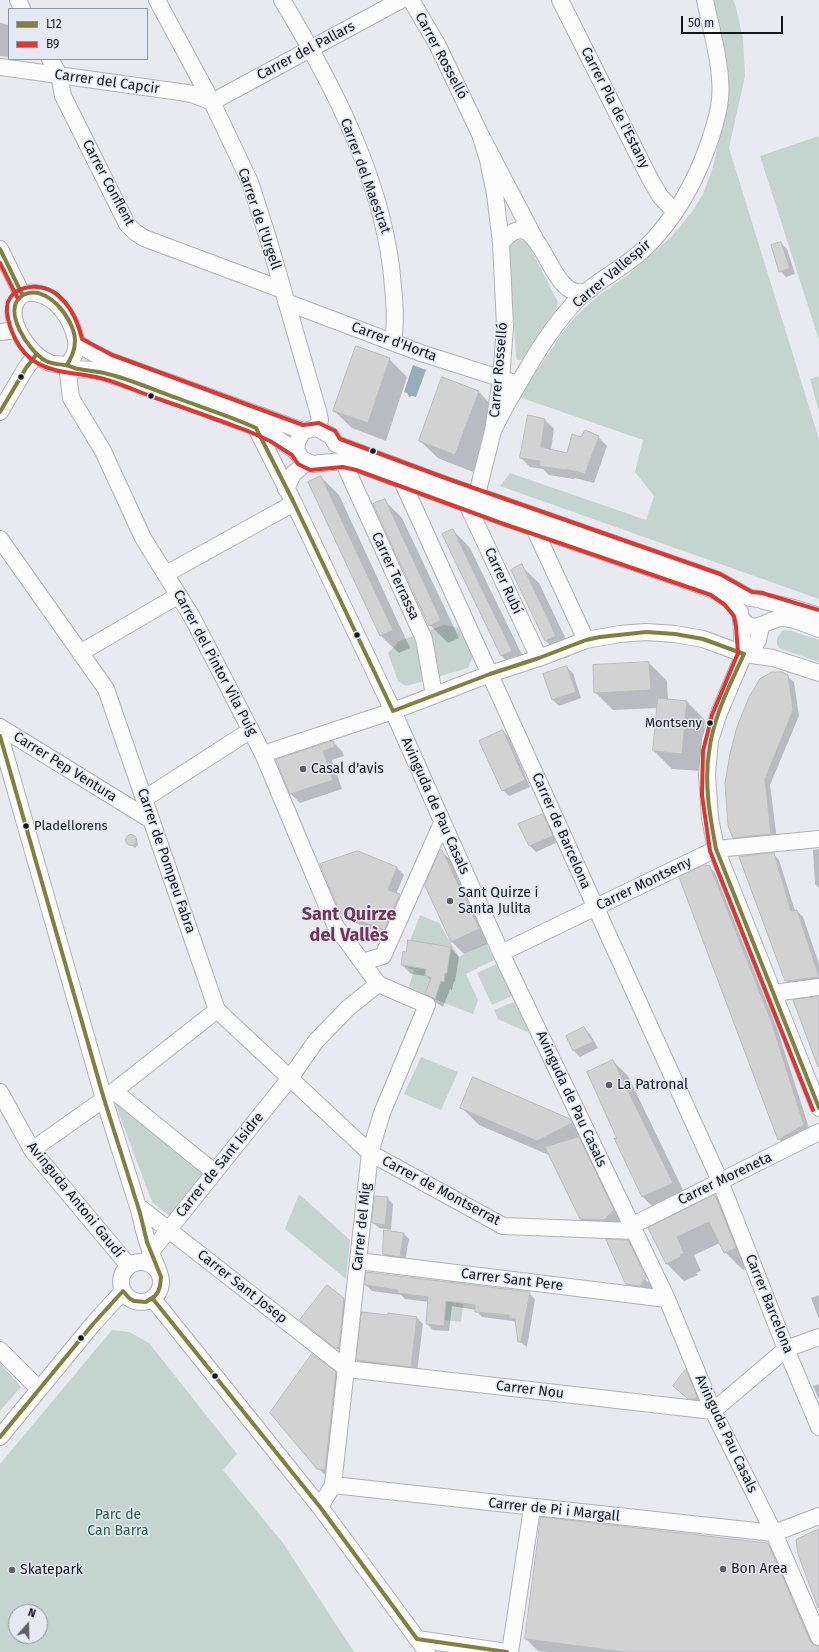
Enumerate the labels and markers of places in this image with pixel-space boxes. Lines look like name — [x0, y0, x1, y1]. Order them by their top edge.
unlabelled marker — [16, 372, 26, 382]
unlabelled marker — [146, 391, 156, 401]
unlabelled marker — [368, 446, 378, 456]
unlabelled marker — [352, 630, 362, 640]
place label: Montseny — [645, 715, 702, 731]
marker: Montseny — [705, 718, 715, 728]
place label: Casal d'avis — [311, 761, 384, 777]
marker: Casal d'avis — [298, 764, 308, 774]
place label: Pladellorens — [34, 818, 108, 834]
marker: Pladellorens — [21, 821, 31, 831]
place label: Sant Quirze i Santa Julita — [458, 885, 539, 918]
marker: Sant Quirze i Santa Julita — [445, 896, 455, 906]
place label: La Patronal — [617, 1077, 688, 1093]
marker: La Patronal — [604, 1080, 614, 1090]
unlabelled marker — [76, 1333, 86, 1343]
unlabelled marker — [210, 1371, 220, 1381]
place label: Bon Area — [731, 1561, 788, 1577]
place label: Skatepark — [20, 1562, 83, 1578]
marker: Bon Area — [718, 1564, 728, 1574]
marker: Skatepark — [7, 1565, 17, 1575]

